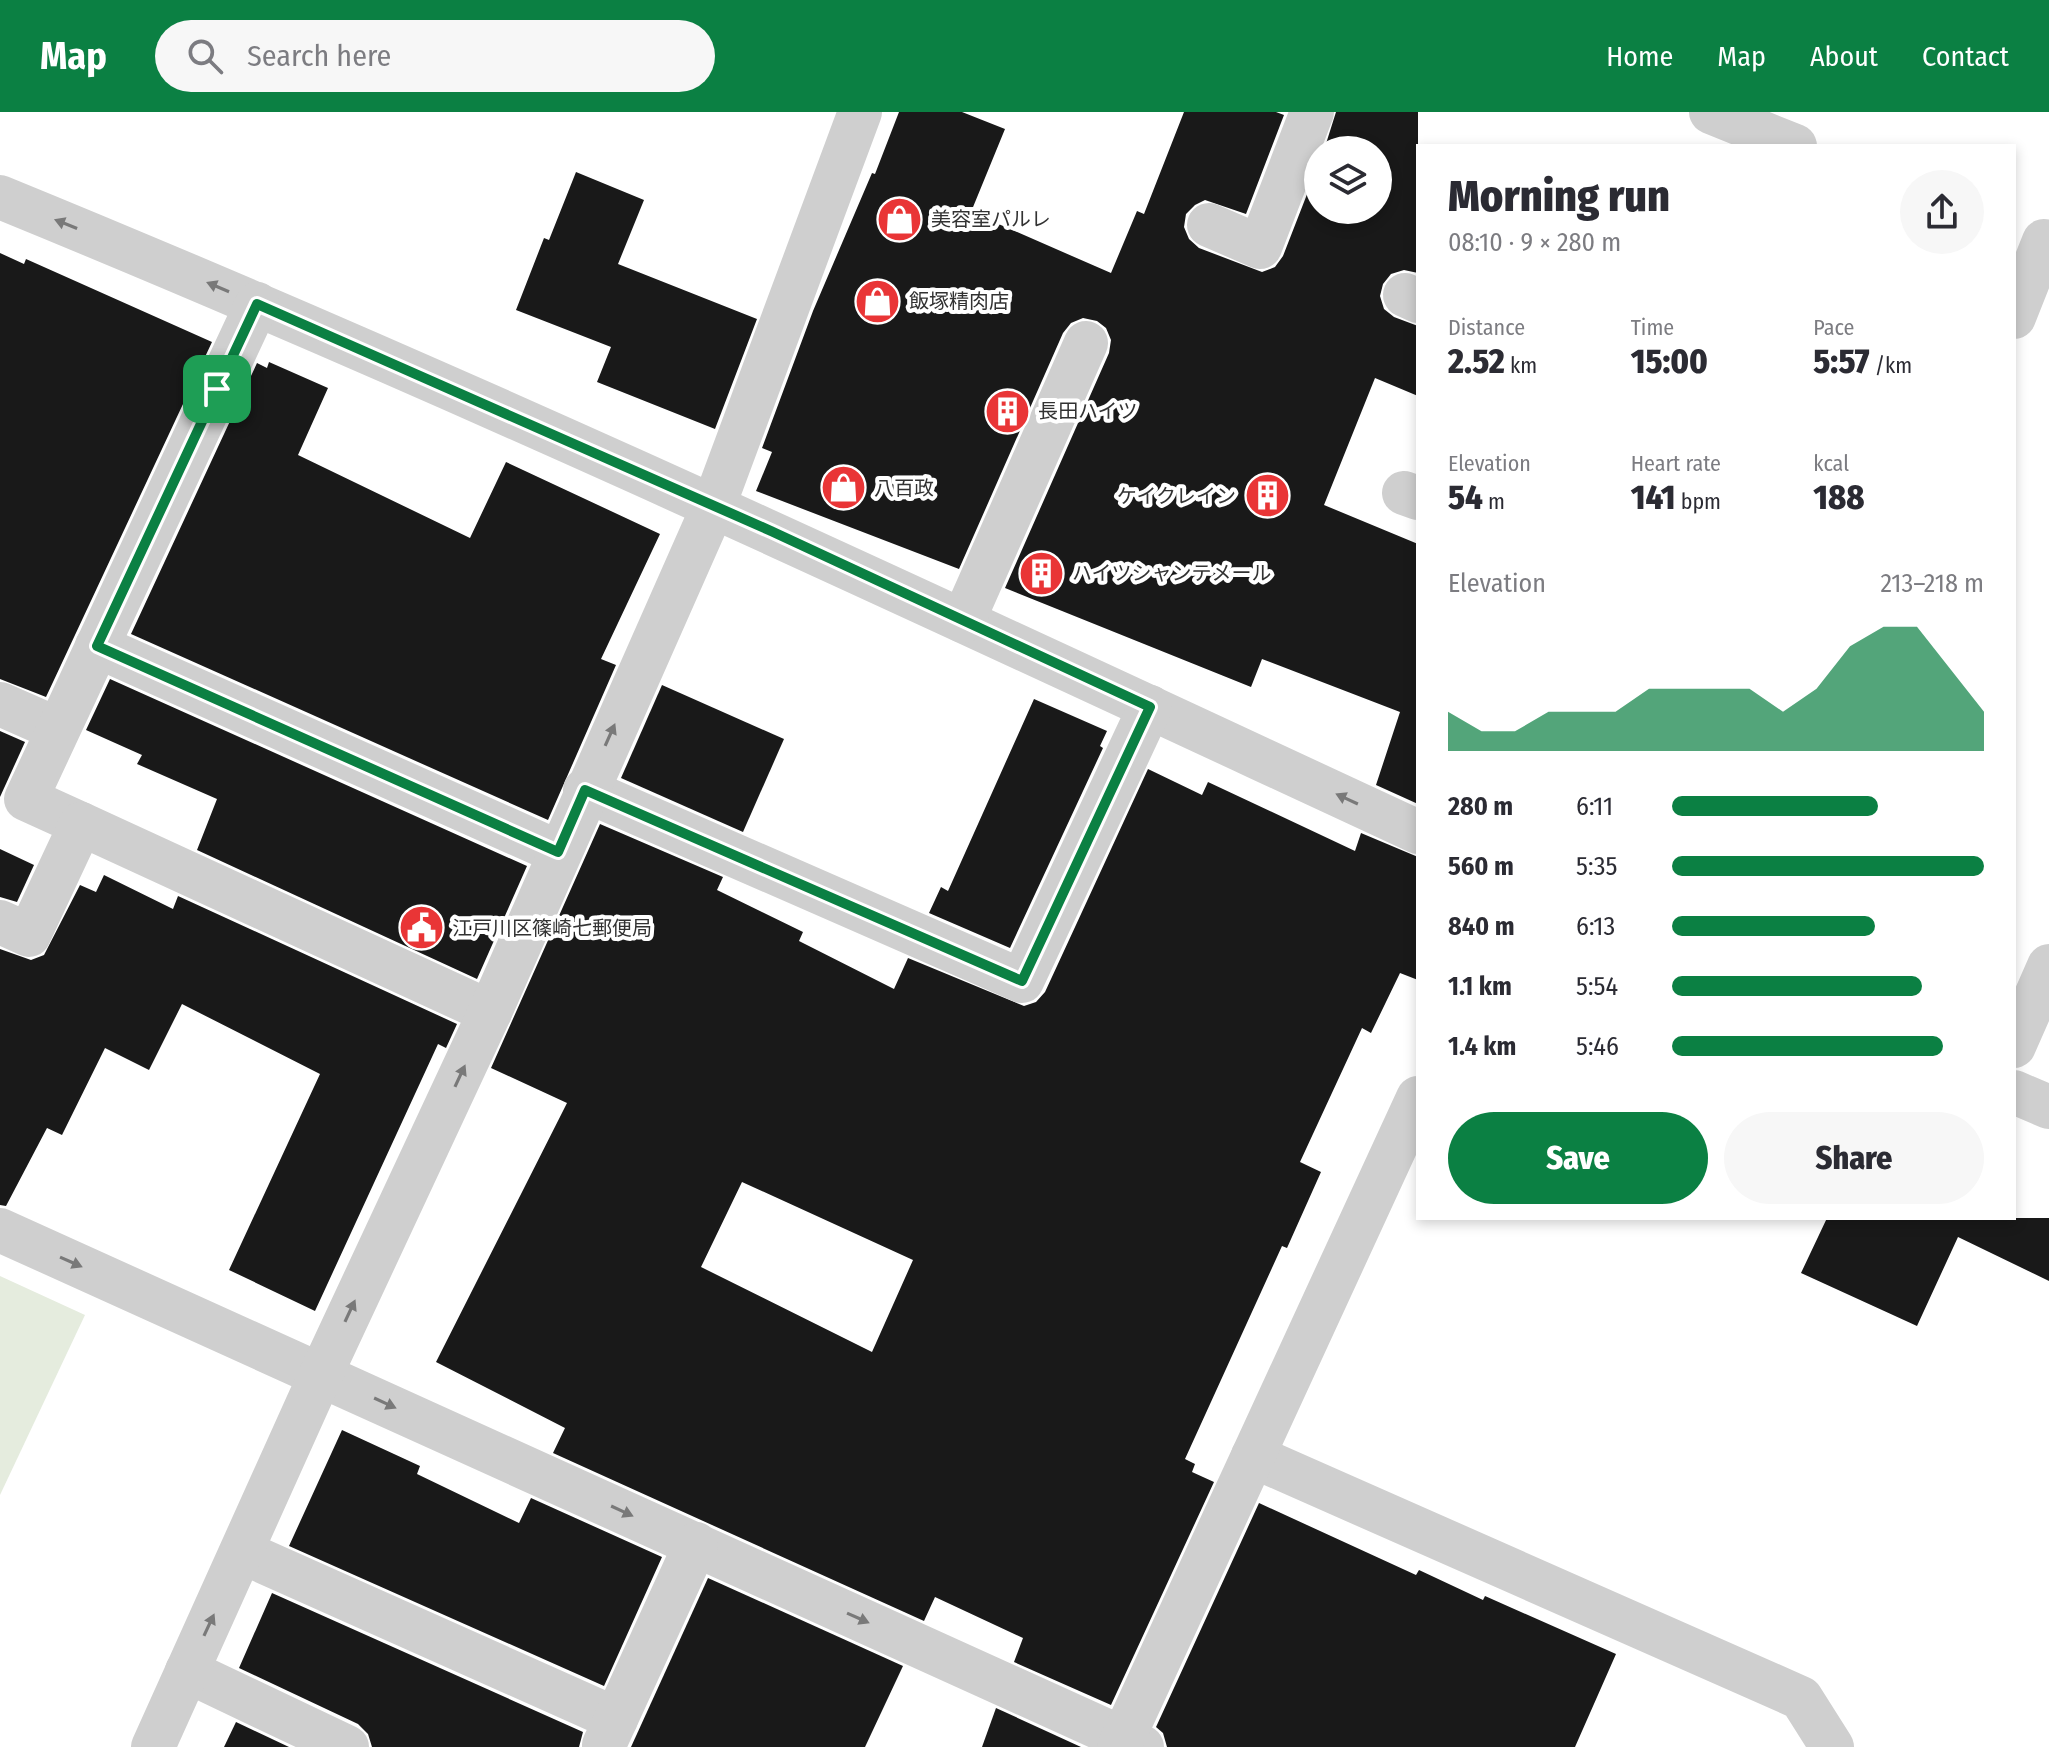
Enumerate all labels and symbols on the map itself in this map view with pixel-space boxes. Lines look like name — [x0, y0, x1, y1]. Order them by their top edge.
shop icon: 美容室パルレ — [876, 195, 924, 243]
place label: 美容室パルレ — [931, 207, 1051, 231]
one-way arrow — [54, 218, 78, 231]
shop icon: 飯塚精肉店 — [854, 277, 902, 325]
one-way arrow — [206, 281, 230, 294]
place label: 飯塚精肉店 — [909, 289, 1009, 313]
pin — [183, 355, 251, 423]
building icon: 長田ハイツ — [983, 387, 1031, 435]
place label: 長田ハイツ — [1038, 399, 1138, 423]
shop icon: 八百政 — [819, 464, 867, 512]
building icon: ケイクレイン — [1243, 472, 1291, 520]
place label: 八百政 — [874, 476, 934, 500]
place label: ケイクレイン — [1117, 484, 1236, 508]
building icon: ハイツシャンテメール — [1017, 549, 1065, 597]
place label: ハイツシャンテメール — [1072, 561, 1272, 585]
one-way arrow — [603, 724, 617, 747]
one-way arrow — [1336, 792, 1359, 806]
public building icon: 江戸川区篠崎七郵便局 — [397, 904, 445, 952]
place label: 江戸川区篠崎七郵便局 — [452, 916, 652, 940]
one-way arrow — [453, 1064, 467, 1087]
one-way arrow — [59, 1256, 83, 1269]
one-way arrow — [343, 1300, 357, 1323]
one-way arrow — [374, 1396, 397, 1410]
one-way arrow — [610, 1504, 634, 1517]
one-way arrow — [847, 1612, 870, 1625]
one-way arrow — [202, 1613, 215, 1637]

